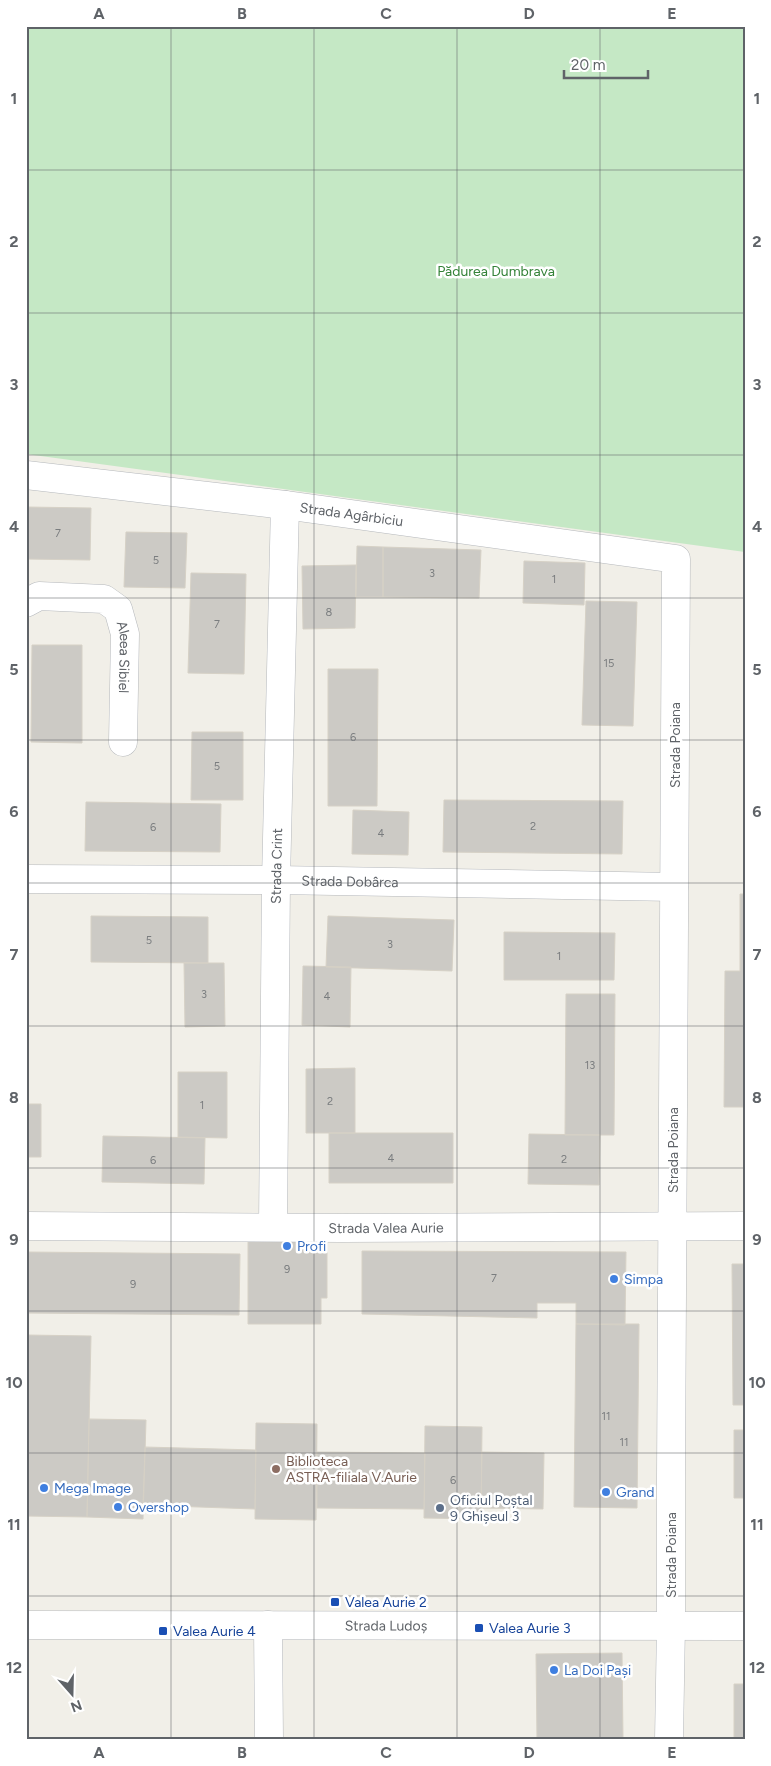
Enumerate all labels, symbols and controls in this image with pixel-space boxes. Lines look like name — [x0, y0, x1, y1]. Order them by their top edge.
text: A — [93, 4, 105, 23]
text: B — [237, 4, 247, 23]
text: C — [380, 4, 392, 23]
text: D — [523, 4, 535, 23]
text: E — [667, 4, 677, 23]
scale bar — [564, 48, 647, 80]
text: 20 m — [571, 56, 605, 74]
text: 1 — [11, 89, 17, 108]
text: 1 — [754, 89, 760, 108]
text: 2 — [9, 232, 19, 251]
text: 2 — [752, 232, 762, 251]
park label: Pădurea Dumbrava — [437, 263, 555, 280]
text: 3 — [10, 375, 19, 394]
text: 3 — [753, 375, 762, 394]
street label: Strada Agârbiciu — [299, 499, 404, 530]
text: 4 — [9, 517, 19, 536]
text: 4 — [752, 517, 762, 536]
house number: 7 — [55, 527, 61, 540]
house number: 5 — [153, 554, 159, 567]
house number: 3 — [429, 567, 435, 580]
house number: 1 — [552, 573, 556, 586]
house number: 8 — [326, 606, 333, 619]
house number: 7 — [214, 618, 220, 631]
street label: Aleea Sibiel — [113, 619, 133, 693]
house number: 15 — [604, 657, 614, 670]
text: 5 — [9, 660, 19, 679]
text: 5 — [752, 660, 762, 679]
street label: Strada Poiana — [667, 702, 684, 788]
house number: 6 — [350, 731, 356, 744]
house number: 5 — [214, 760, 220, 773]
text: 6 — [9, 802, 19, 821]
text: 6 — [752, 802, 762, 821]
house number: 2 — [530, 820, 536, 833]
house number: 6 — [150, 821, 156, 834]
house number: 4 — [378, 827, 385, 840]
street label: Strada Crint — [268, 828, 286, 904]
street label: Strada Dobârca — [301, 872, 399, 891]
house number: 5 — [146, 934, 152, 947]
house number: 3 — [387, 938, 393, 951]
text: 7 — [10, 945, 19, 964]
text: 7 — [753, 945, 762, 964]
house number: 1 — [557, 950, 561, 963]
house number: 3 — [201, 988, 207, 1001]
house number: 4 — [324, 990, 331, 1003]
house number: 13 — [585, 1059, 595, 1072]
text: 8 — [9, 1088, 19, 1107]
text: 8 — [752, 1088, 762, 1107]
house number: 2 — [327, 1095, 333, 1108]
house number: 1 — [200, 1099, 204, 1112]
street label: Strada Poiana — [665, 1107, 682, 1193]
house number: 4 — [388, 1152, 395, 1165]
house number: 2 — [561, 1153, 567, 1166]
house number: 6 — [150, 1154, 156, 1167]
street label: Strada Valea Aurie — [328, 1219, 444, 1237]
text: 9 — [9, 1230, 19, 1249]
text: 9 — [752, 1230, 762, 1249]
place label: Profi — [297, 1238, 326, 1255]
marker: Profi — [281, 1240, 293, 1252]
house number: 9 — [284, 1263, 290, 1276]
place label: Simpa — [624, 1271, 663, 1288]
house number: 7 — [491, 1272, 497, 1285]
marker: Simpa — [608, 1273, 620, 1285]
house number: 9 — [130, 1278, 136, 1291]
text: 10 — [5, 1373, 23, 1392]
text: 10 — [748, 1373, 766, 1392]
house number: 11 — [601, 1410, 611, 1423]
house number: 11 — [619, 1436, 629, 1449]
place label: Biblioteca ASTRA-filiala V.Aurie — [286, 1453, 417, 1486]
marker: Biblioteca ASTRA-filiala V.Aurie — [270, 1463, 282, 1475]
house number: 6 — [450, 1474, 456, 1487]
place label: Mega Image — [54, 1480, 131, 1497]
marker: Mega Image — [38, 1482, 50, 1494]
place label: Grand — [616, 1484, 655, 1501]
marker: Grand — [600, 1486, 612, 1498]
place label: Oficiul Poștal 9 Ghișeul 3 — [450, 1492, 533, 1525]
place label: Overshop — [128, 1499, 189, 1516]
marker: Overshop — [112, 1501, 124, 1513]
marker: Oficiul Poștal 9 Ghișeul 3 — [434, 1502, 446, 1514]
street label: Strada Poiana — [663, 1512, 680, 1598]
text: 11 — [7, 1515, 21, 1534]
text: 11 — [750, 1515, 764, 1534]
place label: Valea Aurie 2 — [345, 1594, 427, 1611]
marker: Valea Aurie 2 — [329, 1596, 341, 1608]
street label: Strada Ludoș — [345, 1617, 427, 1635]
place label: Valea Aurie 3 — [489, 1620, 571, 1637]
marker: Valea Aurie 3 — [473, 1622, 485, 1634]
place label: Valea Aurie 4 — [173, 1623, 256, 1640]
marker: Valea Aurie 4 — [157, 1625, 169, 1637]
text: 12 — [6, 1658, 22, 1677]
text: 12 — [749, 1658, 765, 1677]
place label: La Doi Pași — [564, 1662, 631, 1679]
marker: La Doi Pași — [548, 1664, 560, 1676]
north arrow — [48, 1668, 98, 1718]
text: N — [68, 1696, 84, 1716]
text: A — [93, 1743, 105, 1762]
text: B — [237, 1743, 247, 1762]
text: C — [380, 1743, 392, 1762]
text: D — [523, 1743, 535, 1762]
text: E — [667, 1743, 677, 1762]

